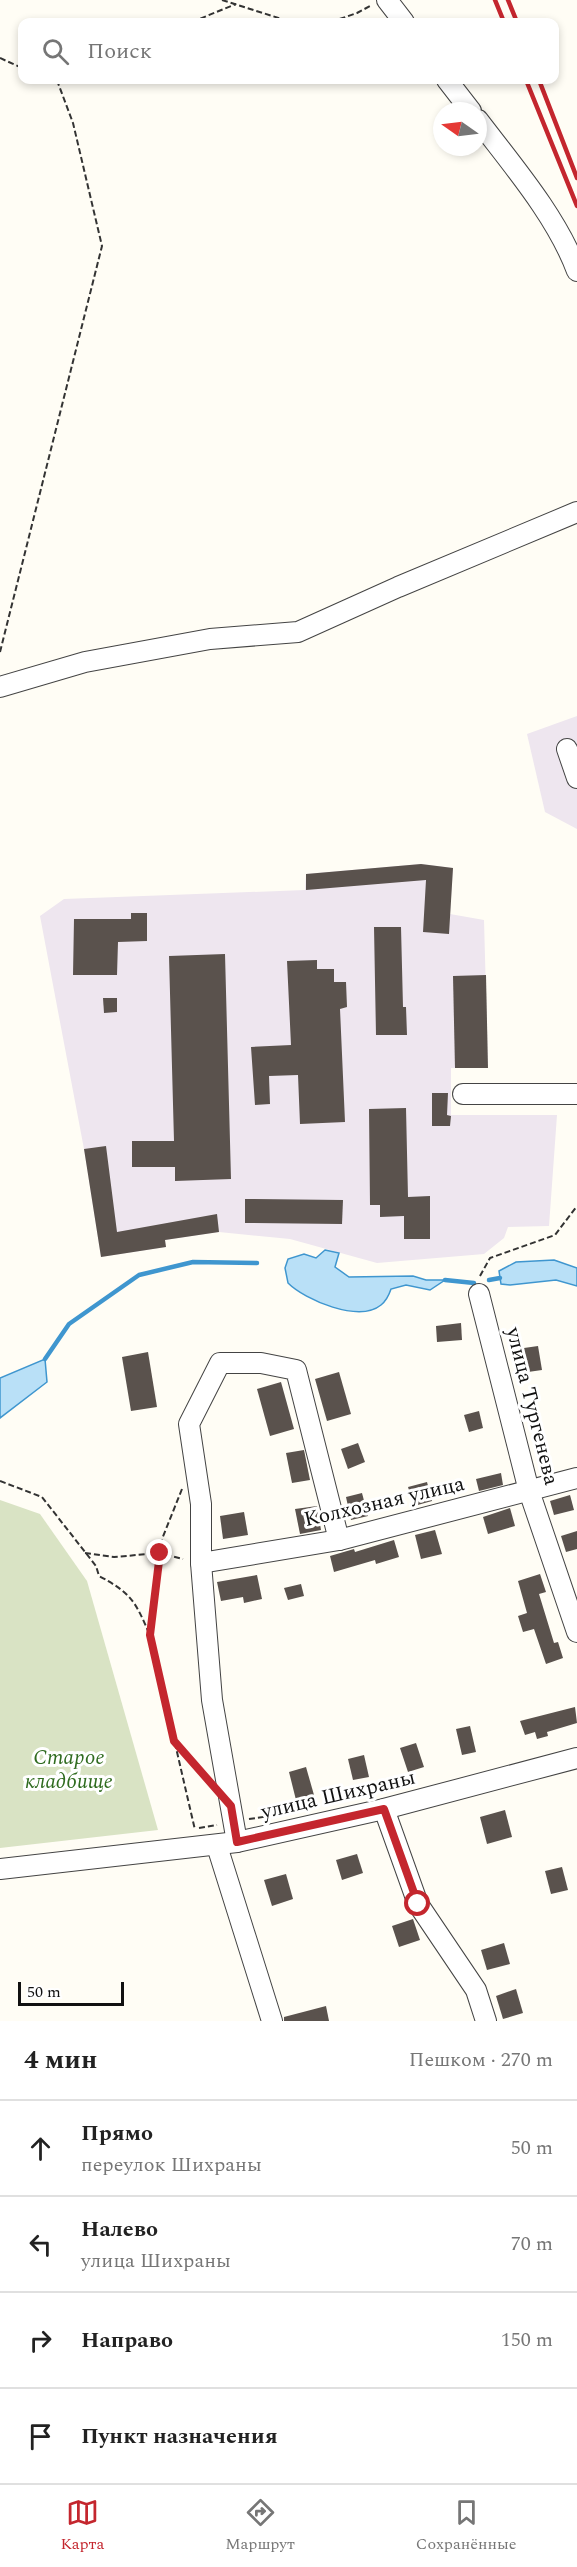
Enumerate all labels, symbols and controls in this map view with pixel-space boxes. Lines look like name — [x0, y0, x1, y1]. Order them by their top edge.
search box — [18, 18, 559, 84]
icon: search — [39, 35, 72, 68]
text: Поиск — [87, 35, 152, 68]
north arrow — [433, 102, 487, 156]
street label: улица Тургенева — [497, 1323, 567, 1489]
street label: Колхозная улица — [301, 1468, 468, 1536]
route end — [146, 1539, 172, 1565]
park label: Старое кладбище — [25, 1742, 113, 1798]
street label: улица Шихраны — [257, 1762, 418, 1828]
route start — [404, 1890, 430, 1916]
scale bar — [18, 1979, 124, 2006]
text: 50 m — [27, 1980, 61, 2004]
text: 4 мин — [24, 2040, 97, 2080]
text: Пешком · 270 m — [409, 2045, 553, 2075]
text: Прямо — [81, 2117, 153, 2150]
icon: ahead — [24, 2132, 57, 2165]
text: 50 m — [511, 2133, 553, 2163]
text: переулок Шихраны — [81, 2150, 262, 2180]
text: Налево — [81, 2213, 158, 2246]
icon: left — [24, 2228, 57, 2261]
text: 70 m — [511, 2229, 553, 2259]
text: улица Шихраны — [81, 2246, 231, 2276]
icon: right — [24, 2324, 57, 2357]
text: Направо — [81, 2324, 173, 2357]
text: 150 m — [501, 2325, 553, 2355]
icon: arrive — [24, 2420, 57, 2453]
text: Пункт назначения — [81, 2420, 278, 2453]
tab: Карта — [60, 2496, 104, 2556]
tab: Маршрут — [225, 2496, 295, 2556]
tab: Сохранённые — [416, 2496, 517, 2556]

